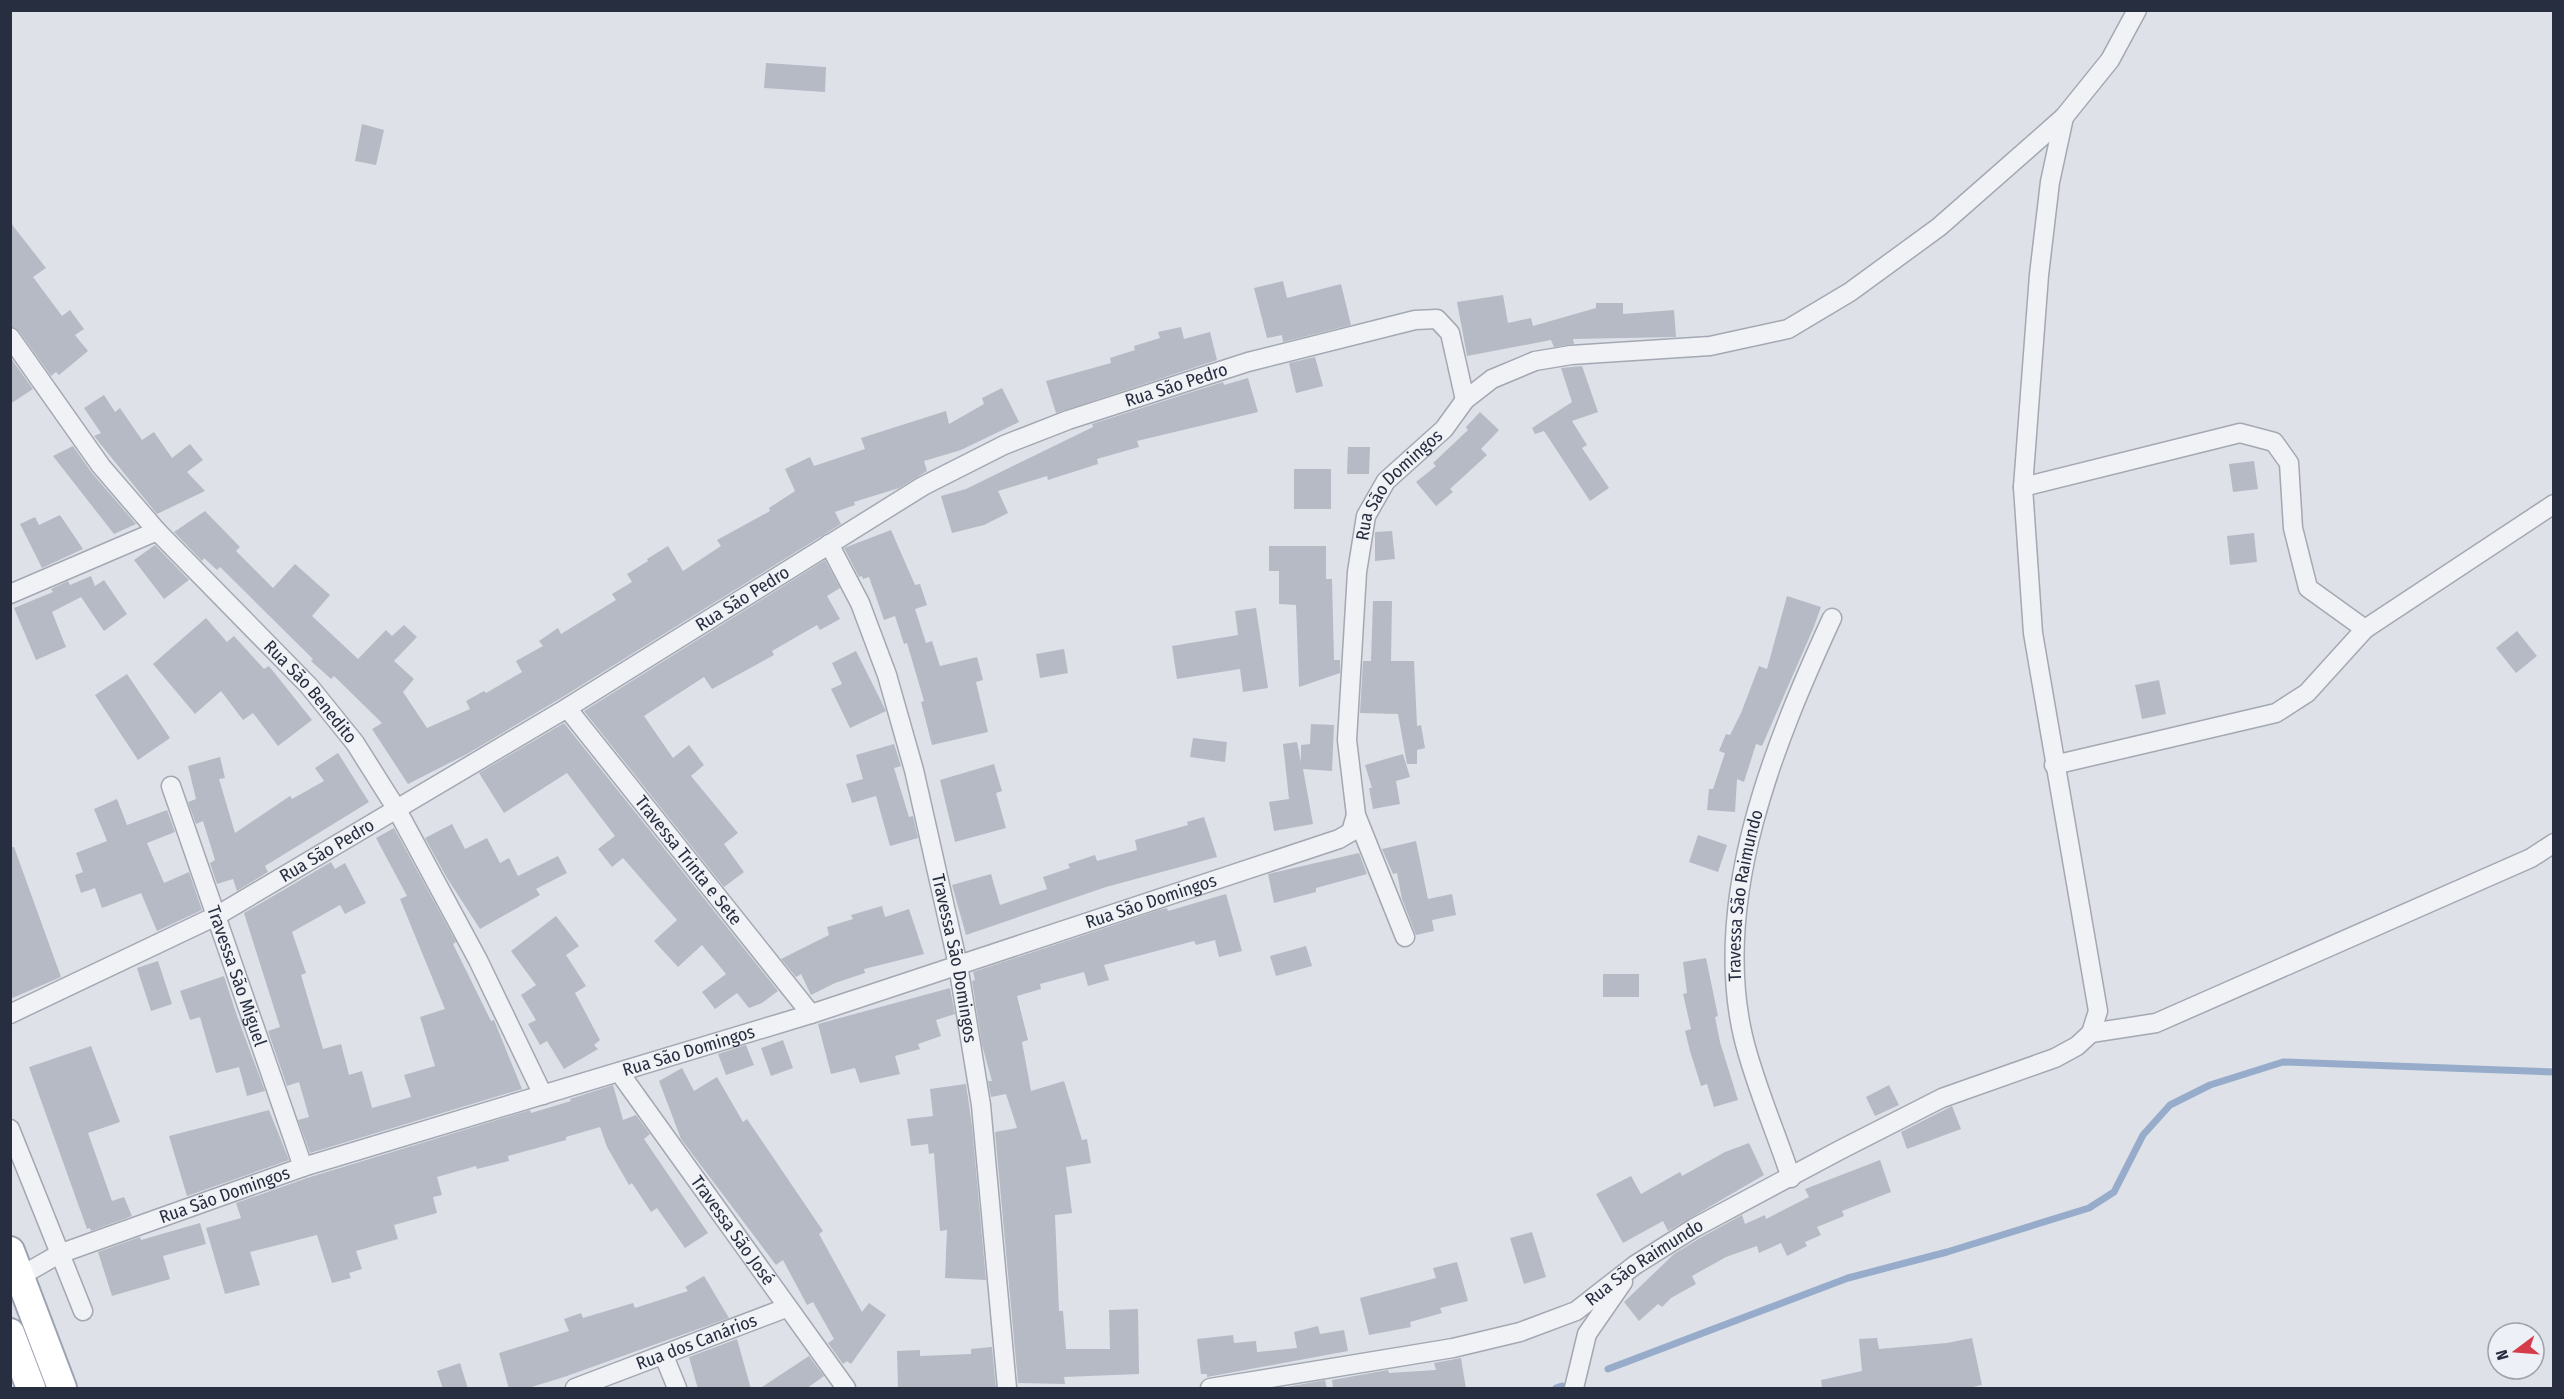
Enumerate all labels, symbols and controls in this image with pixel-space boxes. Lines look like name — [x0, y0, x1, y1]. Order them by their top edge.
street label: Rua São Pedro — [1122, 358, 1230, 412]
street label: Rua São Domingos — [1351, 424, 1447, 542]
street label: Rua São Pedro — [692, 561, 794, 636]
street label: Rua São Benedito — [259, 636, 362, 748]
street label: Travessa Trinta e Sete — [630, 791, 747, 930]
street label: Travessa São Raimundo — [1723, 807, 1768, 982]
street label: Rua São Pedro — [276, 814, 378, 887]
street label: Rua São Domingos — [1083, 869, 1220, 933]
street label: Travessa São Domingos — [927, 872, 982, 1045]
street label: Travessa São Miguel — [202, 903, 271, 1049]
street label: Rua São Domingos — [620, 1020, 758, 1081]
street label: Rua São Domingos — [156, 1161, 293, 1228]
street label: Travessa São José — [686, 1171, 780, 1289]
street label: Rua São Raimundo — [1581, 1214, 1707, 1311]
street label: Rua dos Canários — [633, 1309, 760, 1375]
north arrow — [2486, 1321, 2546, 1381]
text: N — [2492, 1348, 2513, 1362]

